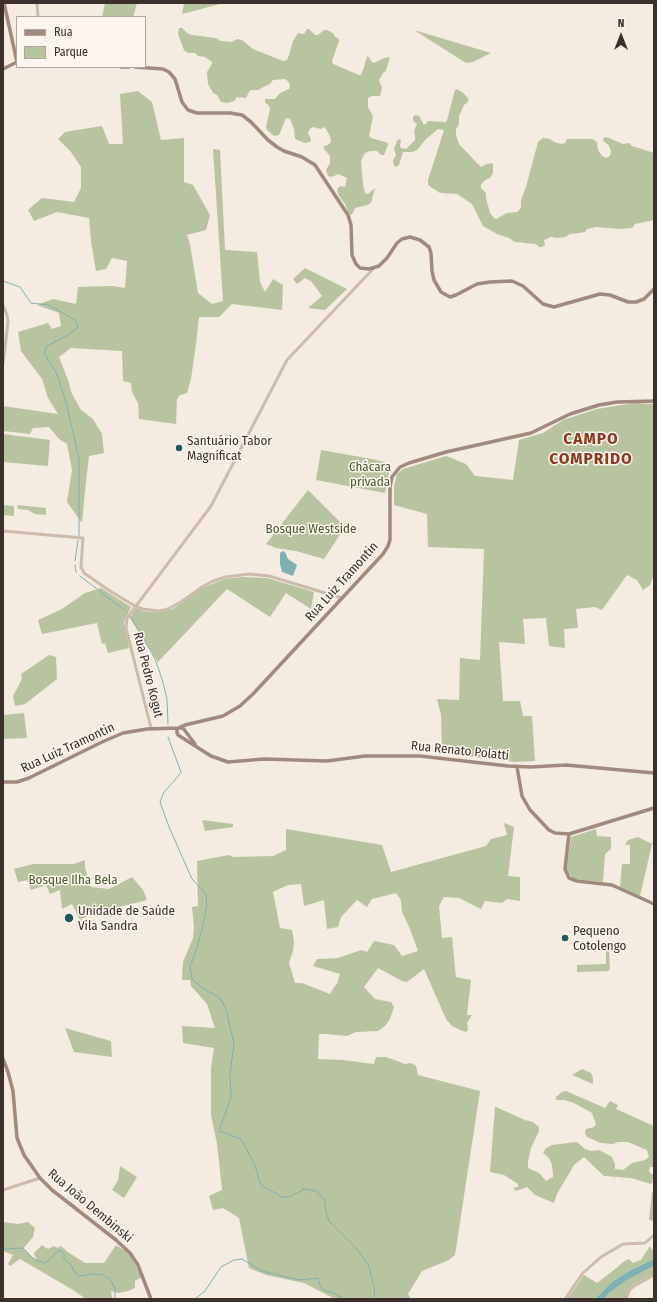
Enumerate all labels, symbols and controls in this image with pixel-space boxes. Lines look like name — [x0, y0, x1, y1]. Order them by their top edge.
legend — [16, 16, 146, 68]
north arrow — [601, 16, 641, 56]
text: N — [618, 17, 624, 30]
text: Rua — [54, 25, 73, 39]
text: Parque — [54, 45, 88, 59]
district label: CAMPO COMPRIDO — [549, 429, 633, 469]
place label: Santuário Tabor Magnificat — [187, 433, 272, 464]
marker: Santuário Tabor Magnificat — [174, 443, 184, 453]
park label: Chácara privada — [349, 459, 391, 490]
park label: Bosque Westside — [266, 521, 356, 537]
street label: Rua Luiz Tramontin — [302, 539, 382, 625]
street label: Rua Pedro Kogut — [130, 631, 166, 719]
street label: Rua Luiz Tramontin — [19, 720, 117, 776]
street label: Rua Renato Polatti — [410, 738, 510, 764]
park label: Bosque Ilha Bela — [28, 872, 118, 888]
place label: Unidade de Saúde Vila Sandra — [78, 903, 175, 934]
marker: Unidade de Saúde Vila Sandra — [63, 912, 75, 924]
place label: Pequeno Cotolengo — [573, 923, 626, 954]
marker: Pequeno Cotolengo — [560, 933, 570, 943]
street label: Rua João Dembinski — [44, 1166, 136, 1246]

